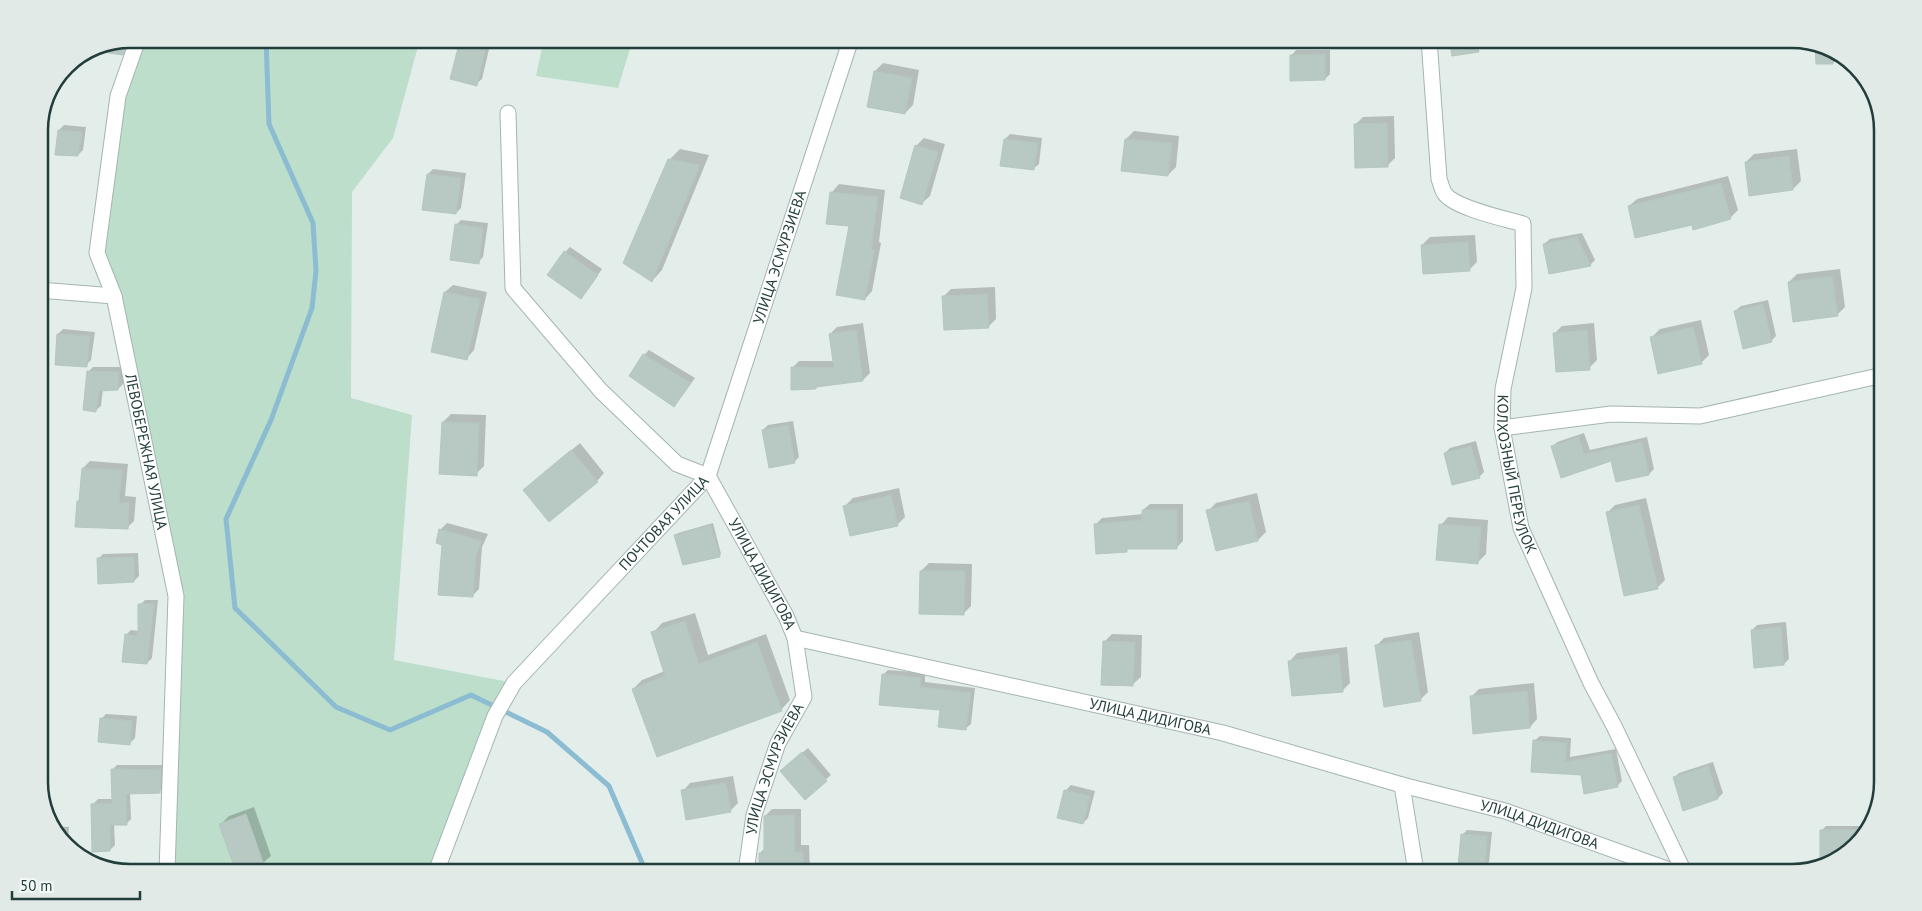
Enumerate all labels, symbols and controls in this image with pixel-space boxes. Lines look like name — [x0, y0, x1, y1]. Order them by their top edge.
street label: УЛИЦА ЭСМУРЗИЕВА — [748, 187, 810, 326]
street label: ЛЕВОБЕРЕЖНАЯ УЛИЦА — [121, 371, 172, 531]
street label: КОЛХОЗНЫЙ ПЕРЕУЛОК — [1493, 394, 1541, 557]
street label: ПОЧТОВАЯ УЛИЦА — [614, 471, 713, 574]
street label: УЛИЦА ДИДИГОВА — [724, 515, 801, 632]
street label: УЛИЦА ДИДИГОВА — [1088, 694, 1213, 739]
street label: УЛИЦА ЭСМУРЗИЕВА — [741, 699, 808, 835]
street label: УЛИЦА ДИДИГОВА — [1478, 795, 1602, 853]
scale bar — [12, 868, 140, 900]
text: 50 m — [20, 876, 53, 895]

